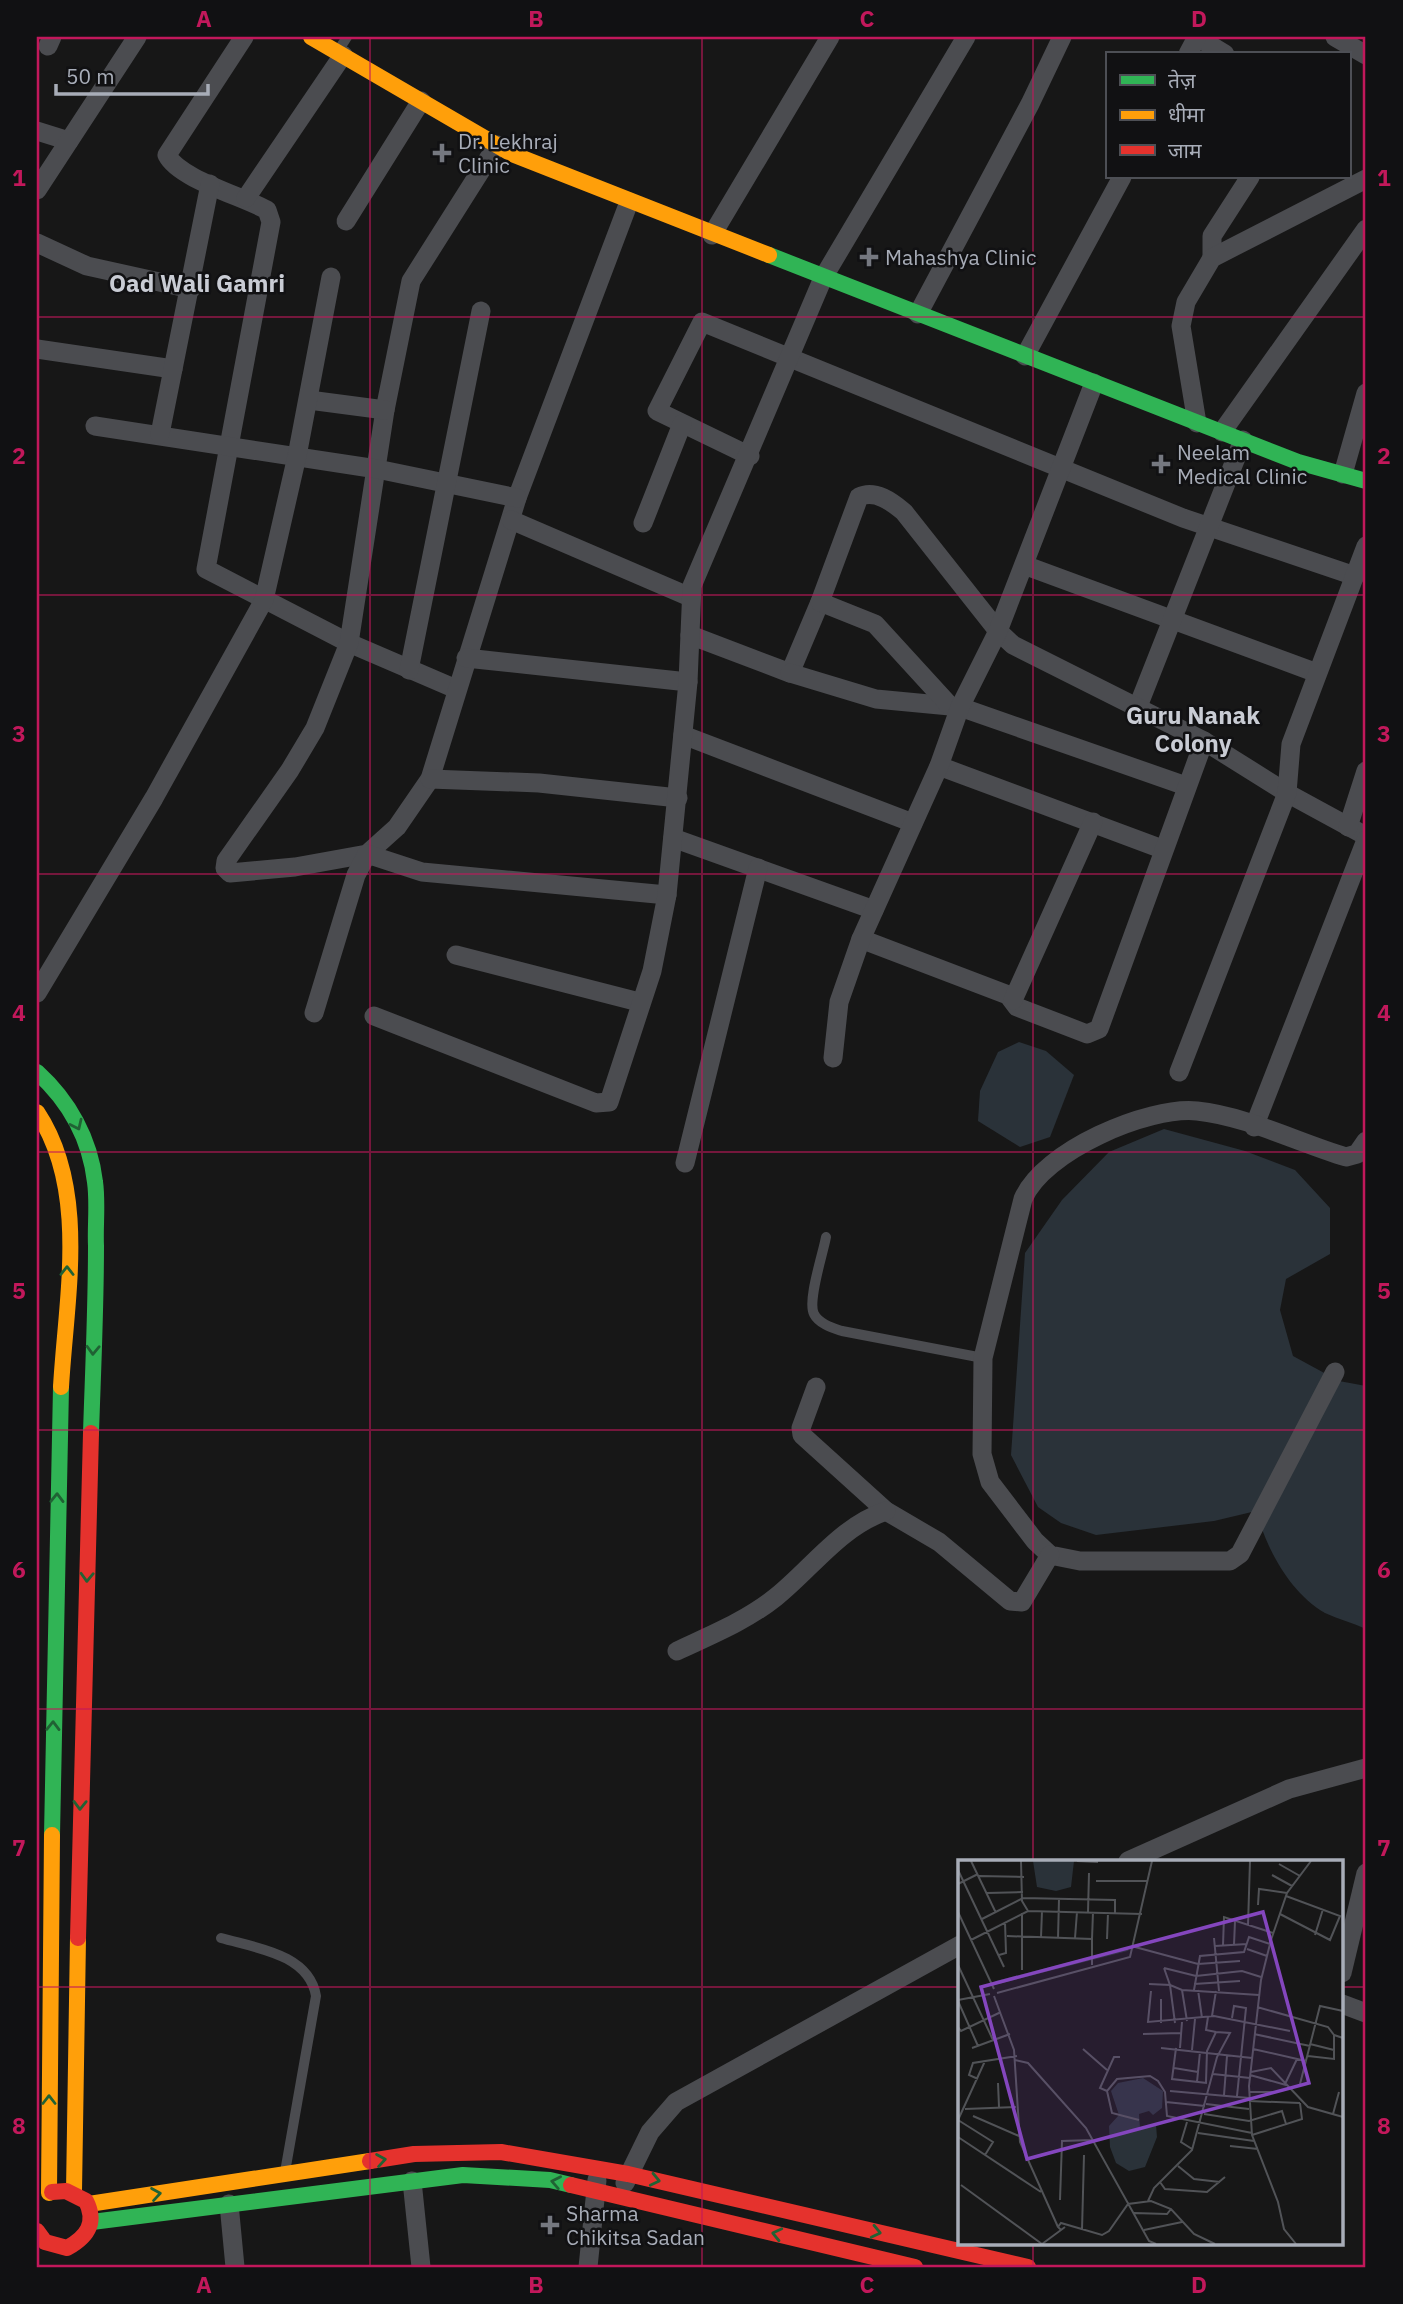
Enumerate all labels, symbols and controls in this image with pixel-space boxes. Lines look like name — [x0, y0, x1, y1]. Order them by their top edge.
text: A — [196, 3, 212, 33]
text: B — [528, 3, 544, 33]
text: C — [860, 3, 875, 33]
text: D — [1191, 3, 1207, 33]
scale bar — [56, 52, 208, 96]
legend — [1106, 52, 1350, 178]
text: 50 m — [66, 62, 115, 90]
text: तेज़ — [1168, 66, 1196, 94]
text: धीमा — [1168, 100, 1205, 128]
place label: Dr. Lekhraj Clinic — [458, 127, 558, 179]
text: जाम — [1168, 136, 1202, 164]
marker: Dr. Lekhraj Clinic — [432, 143, 452, 163]
text: 1 — [12, 162, 26, 192]
text: 1 — [1377, 162, 1391, 192]
place label: Mahashya Clinic — [885, 243, 1037, 271]
marker: Mahashya Clinic — [859, 247, 879, 267]
district label: Oad Wali Gamri — [109, 267, 285, 299]
place label: Neelam Medical Clinic — [1177, 438, 1307, 490]
text: 2 — [12, 440, 26, 470]
text: 2 — [1377, 440, 1391, 470]
marker: Neelam Medical Clinic — [1151, 454, 1171, 474]
district label: Guru Nanak Colony — [1126, 699, 1260, 759]
text: 3 — [12, 718, 26, 748]
text: 3 — [1377, 718, 1391, 748]
text: 4 — [12, 997, 26, 1027]
text: 4 — [1377, 997, 1391, 1027]
one-way arrow — [69, 1118, 83, 1130]
one-way arrow — [59, 1265, 75, 1276]
text: 5 — [12, 1275, 26, 1305]
text: 5 — [1377, 1275, 1391, 1305]
one-way arrow — [86, 1345, 101, 1356]
one-way arrow — [50, 1493, 65, 1504]
text: 6 — [12, 1554, 26, 1584]
text: 6 — [1377, 1554, 1391, 1584]
one-way arrow — [79, 1572, 94, 1583]
one-way arrow — [45, 1720, 61, 1731]
one-way arrow — [72, 1800, 88, 1811]
text: 7 — [12, 1832, 26, 1862]
text: 7 — [1377, 1832, 1391, 1862]
inset map — [958, 1860, 1344, 2244]
one-way arrow — [41, 2095, 57, 2105]
text: 8 — [12, 2110, 26, 2140]
text: 8 — [1377, 2110, 1391, 2140]
one-way arrow — [375, 2152, 387, 2167]
one-way arrow — [648, 2172, 660, 2187]
one-way arrow — [550, 2175, 562, 2190]
one-way arrow — [150, 2186, 162, 2201]
place label: Sharma Chikitsa Sadan — [566, 2199, 705, 2251]
marker: Sharma Chikitsa Sadan — [540, 2215, 560, 2235]
one-way arrow — [870, 2224, 882, 2239]
one-way arrow — [772, 2228, 784, 2243]
text: A — [196, 2269, 212, 2299]
text: B — [528, 2269, 544, 2299]
text: C — [860, 2269, 875, 2299]
text: D — [1191, 2269, 1207, 2299]

